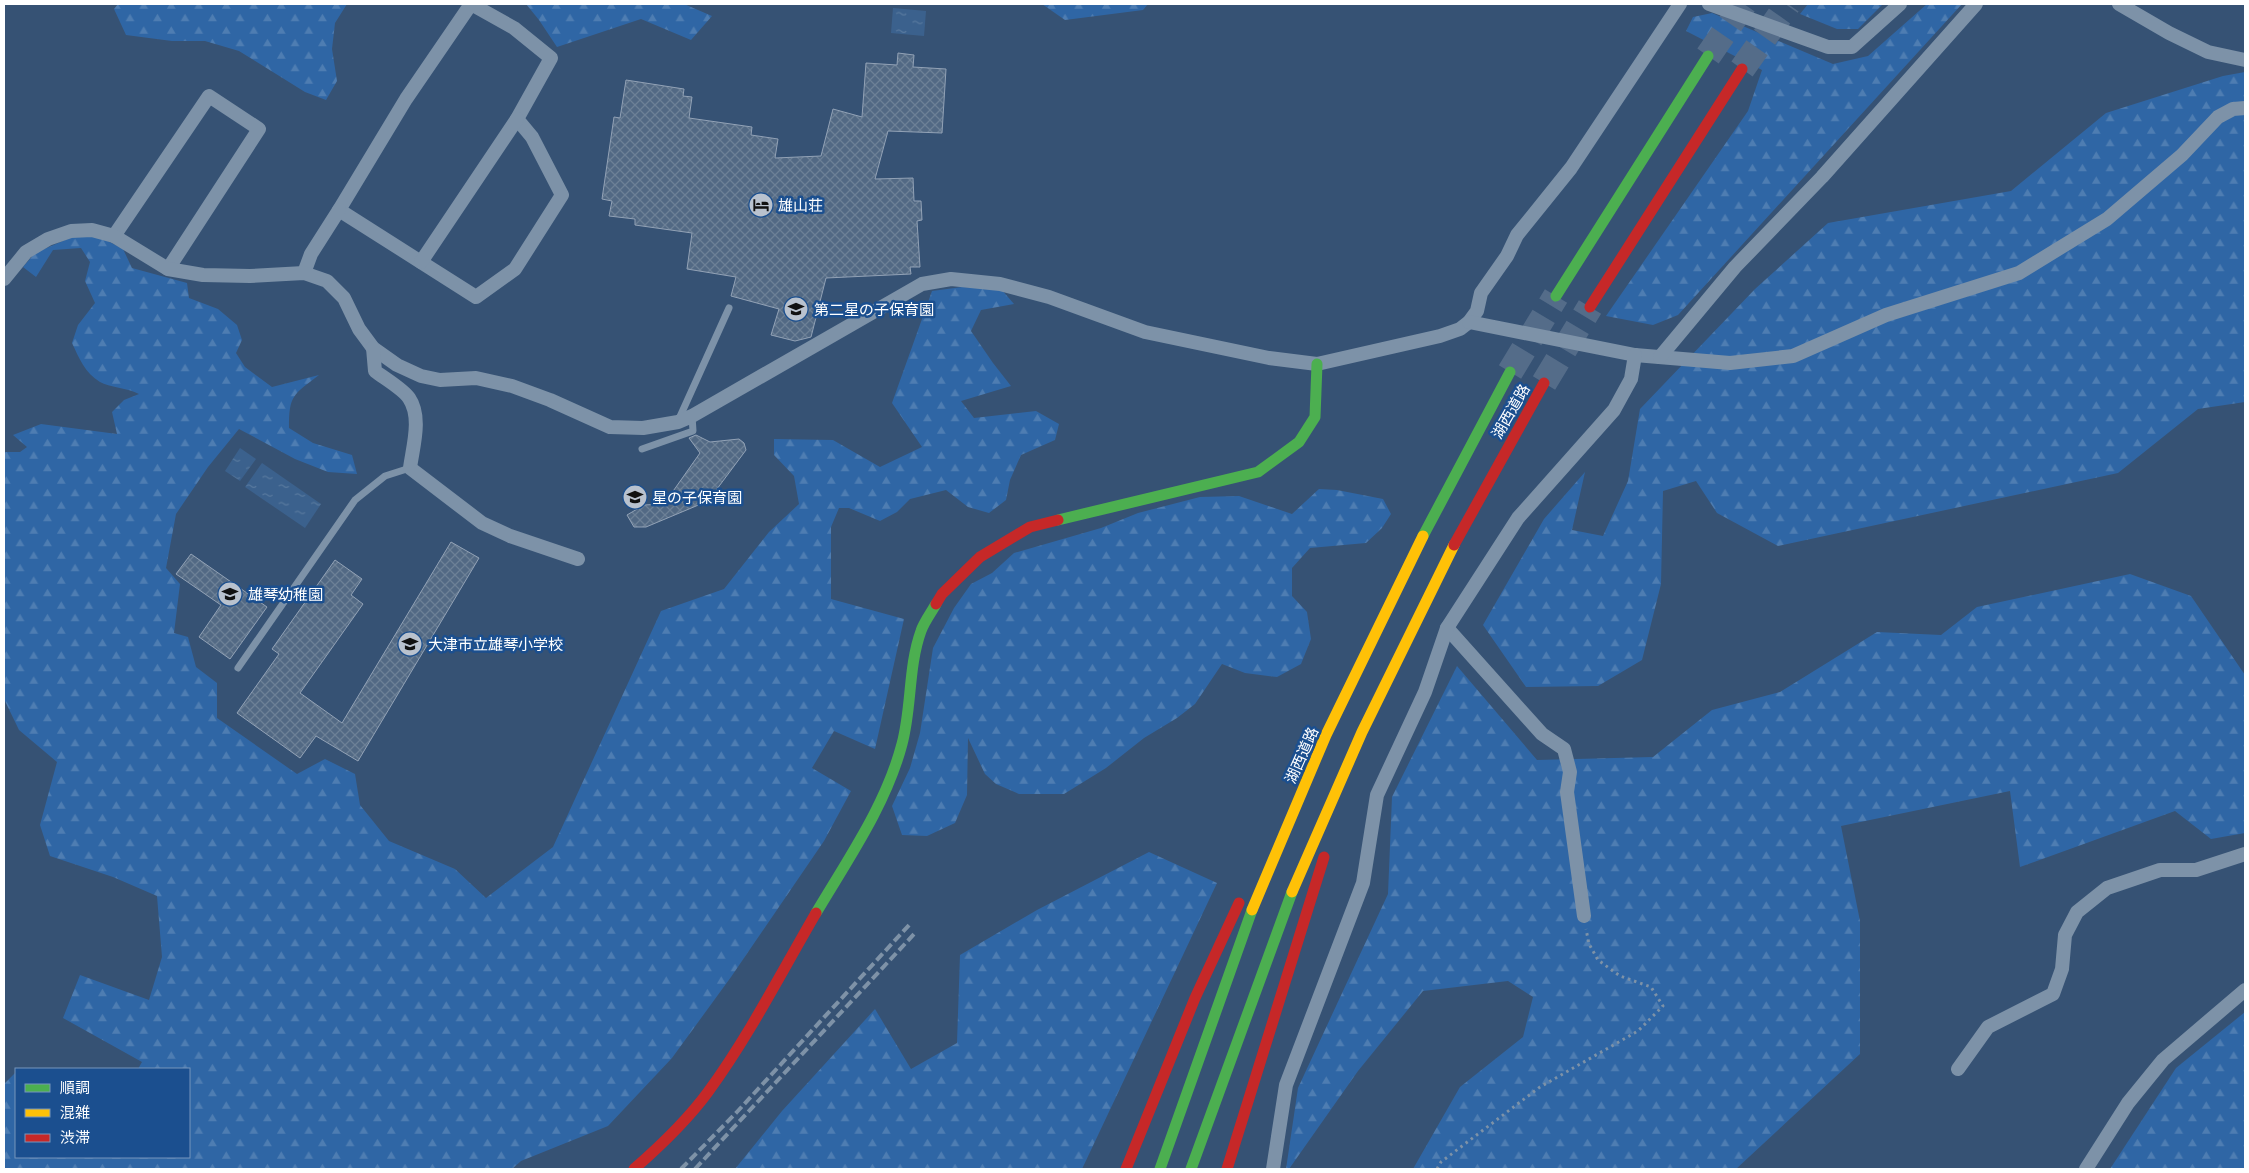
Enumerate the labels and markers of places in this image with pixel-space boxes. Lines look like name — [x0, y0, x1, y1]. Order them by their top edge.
hotel icon: 雄山荘 — [748, 192, 774, 218]
place label: 雄山荘 — [778, 196, 823, 214]
school or university icon: 第二星の子保育園 — [783, 296, 809, 322]
place label: 第二星の子保育園 — [814, 300, 934, 318]
school or university icon: 星の子保育園 — [622, 484, 648, 510]
place label: 星の子保育園 — [652, 488, 742, 506]
school or university icon: 雄琴幼稚園 — [217, 581, 243, 607]
place label: 雄琴幼稚園 — [248, 585, 323, 603]
school or university icon: 大津市立雄琴小学校 — [397, 631, 423, 657]
place label: 大津市立雄琴小学校 — [428, 635, 563, 653]

